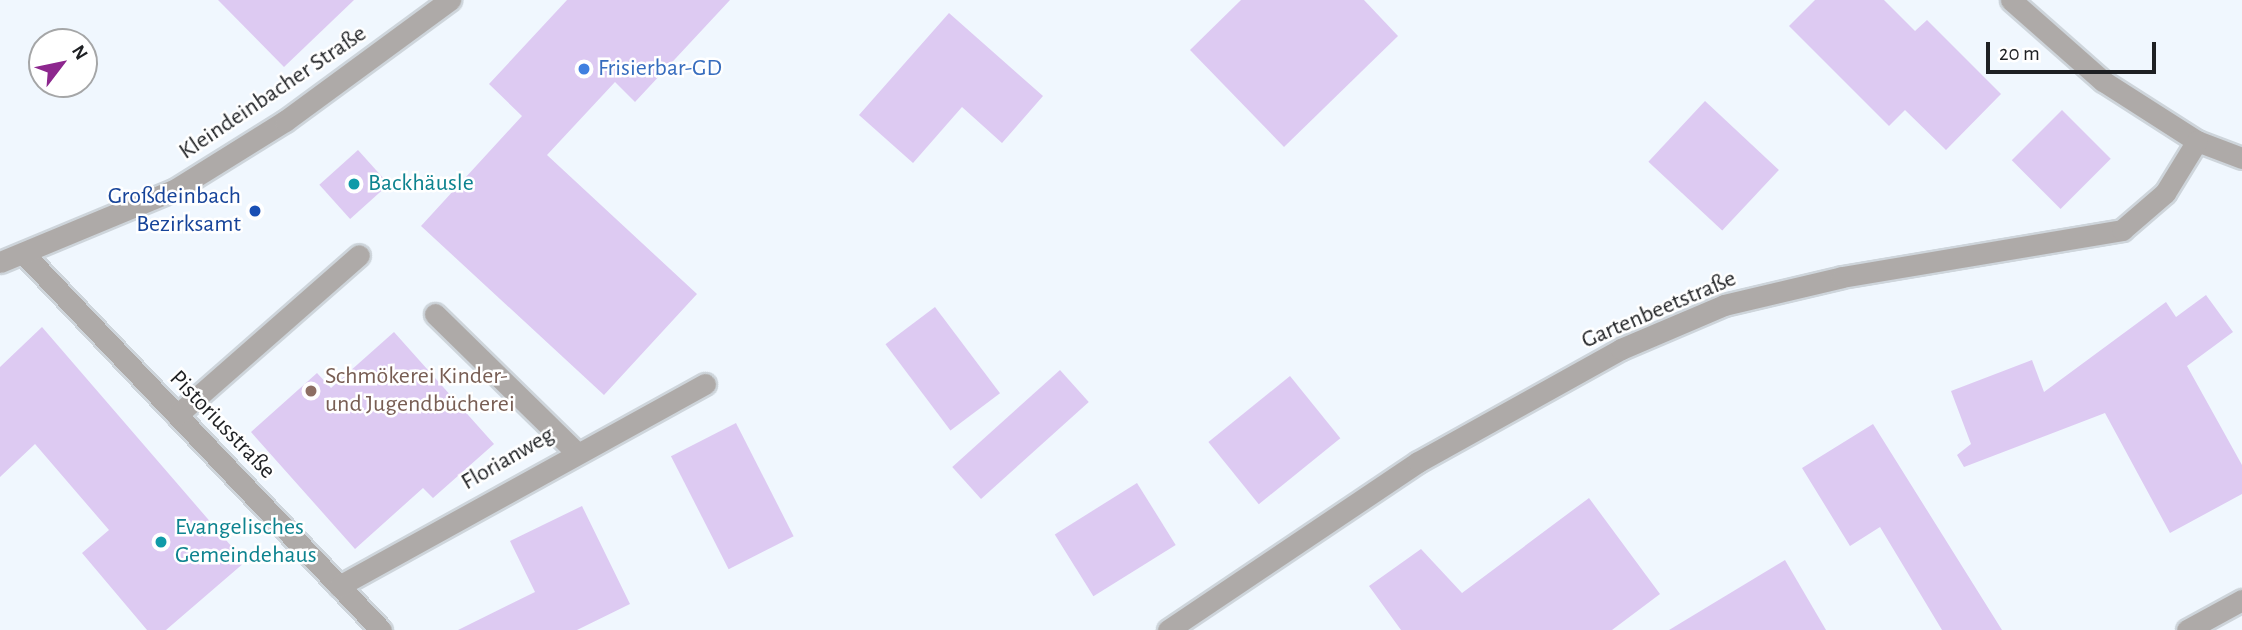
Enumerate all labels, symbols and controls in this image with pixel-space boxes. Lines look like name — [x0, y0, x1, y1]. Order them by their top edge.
street label: Kleindeinbacher Straße — [174, 20, 372, 166]
north arrow — [28, 28, 98, 98]
scale bar — [1990, 28, 2160, 72]
text: N — [68, 42, 91, 63]
text: 20 m — [1999, 43, 2040, 64]
place label: Frisierbar-GD — [598, 55, 722, 83]
marker: Frisierbar-GD — [576, 61, 592, 77]
place label: Backhäusle — [368, 170, 474, 198]
marker: Backhäusle — [346, 176, 362, 192]
place label: Großdeinbach Bezirksamt — [108, 183, 241, 239]
marker: Großdeinbach Bezirksamt — [247, 203, 263, 219]
street label: Gartenbeetstraße — [1577, 264, 1741, 356]
place label: Schmökerei Kinder- und Jugendbücherei — [325, 363, 515, 419]
street label: Pistoriusstraße — [163, 365, 281, 485]
marker: Schmökerei Kinder- und Jugendbücherei — [303, 383, 319, 399]
street label: Florianweg — [456, 421, 560, 497]
place label: Evangelisches Gemeindehaus — [175, 514, 317, 570]
marker: Evangelisches Gemeindehaus — [153, 534, 169, 550]

